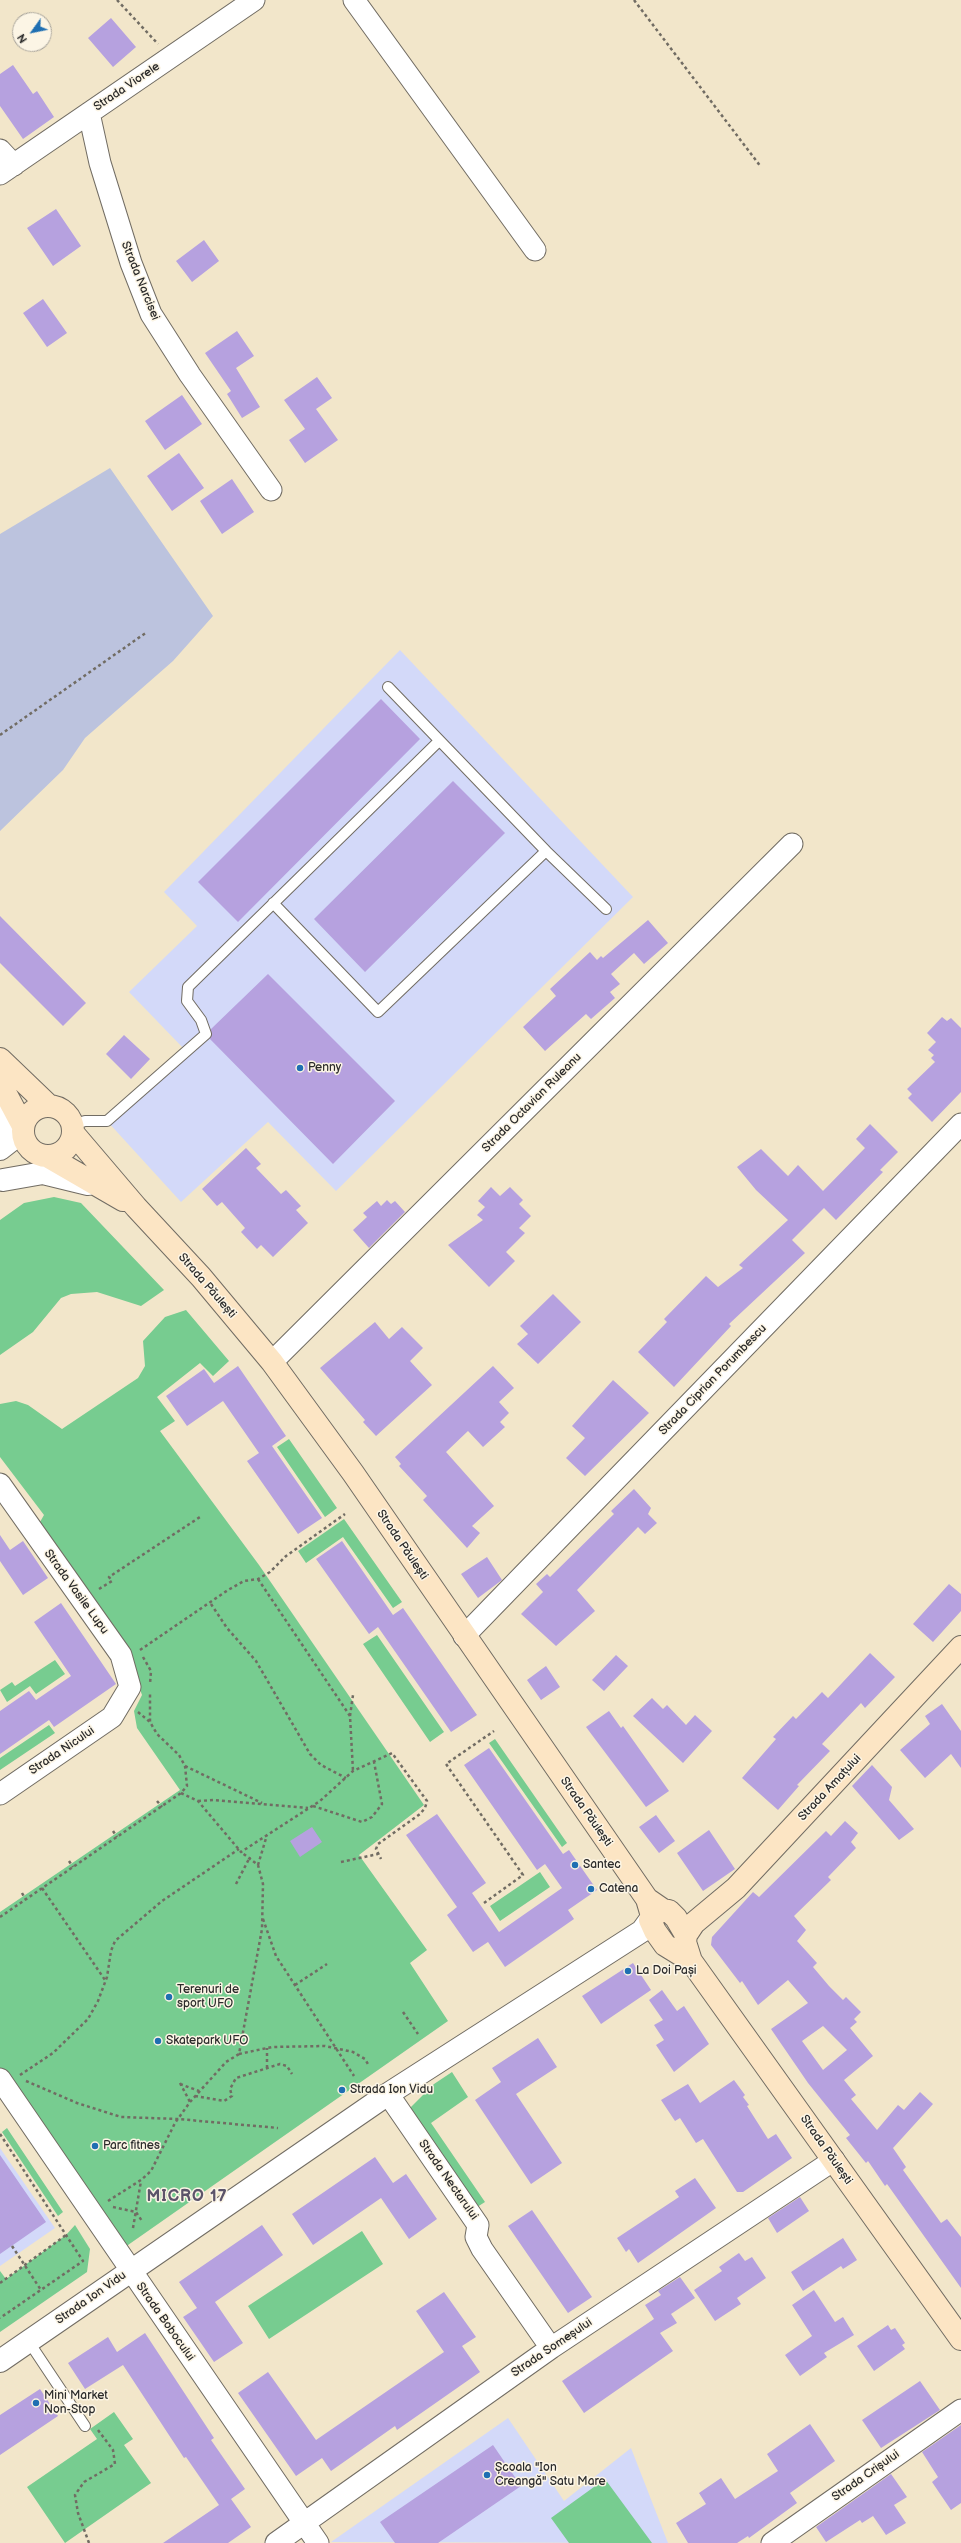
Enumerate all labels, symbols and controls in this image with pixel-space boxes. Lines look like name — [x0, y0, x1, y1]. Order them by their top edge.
north arrow — [12, 12, 52, 52]
text: N — [15, 31, 30, 45]
street label: Strada Viorele — [91, 60, 163, 114]
street label: Strada Narcisei — [118, 240, 162, 322]
street label: Strada Octavian Ruleanu — [479, 1050, 585, 1156]
place label: Penny — [308, 1061, 341, 1075]
marker: Penny — [295, 1063, 305, 1073]
street label: Strada Păulești — [175, 1251, 239, 1321]
street label: Strada Ciprian Porumbescu — [656, 1321, 770, 1439]
street label: Strada Păulești — [373, 1507, 431, 1583]
street label: Strada Vasile Lupu — [41, 1547, 111, 1637]
street label: Strada Nicului — [27, 1724, 97, 1778]
street label: Strada Amațului — [796, 1752, 864, 1824]
street label: Strada Păulești — [557, 1775, 615, 1849]
place label: Santec — [583, 1858, 621, 1872]
marker: Santec — [570, 1860, 580, 1870]
place label: Catena — [599, 1882, 638, 1896]
marker: Catena — [586, 1884, 596, 1894]
place label: La Doi Pași — [636, 1964, 697, 1978]
marker: La Doi Pași — [623, 1966, 633, 1976]
place label: Terenuri de sport UFO — [177, 1983, 239, 2011]
marker: Terenuri de sport UFO — [164, 1992, 174, 2002]
place label: Skatepark UFO — [166, 2034, 248, 2048]
marker: Skatepark UFO — [153, 2036, 163, 2046]
place label: Strada Ion Vidu — [350, 2083, 433, 2097]
marker: Strada Ion Vidu — [337, 2085, 347, 2095]
street label: Strada Păulești — [797, 2113, 855, 2187]
street label: Strada Nectarului — [415, 2137, 481, 2223]
place label: Parc fitnes — [103, 2139, 160, 2153]
marker: Parc fitnes — [90, 2141, 100, 2151]
district label: MICRO 17 — [146, 2187, 228, 2207]
street label: Strada Ion Vidu — [53, 2268, 129, 2328]
street label: Strada Bobocului — [133, 2280, 197, 2364]
street label: Strada Someșului — [509, 2316, 595, 2380]
place label: Mini Market Non-Stop — [44, 2389, 108, 2417]
marker: Mini Market Non-Stop — [31, 2398, 41, 2408]
street label: Strada Crișului — [829, 2447, 903, 2505]
place label: Școala "Ion Creangă" Satu Mare — [495, 2461, 606, 2489]
marker: Școala "Ion Creangă" Satu Mare — [482, 2470, 492, 2480]

